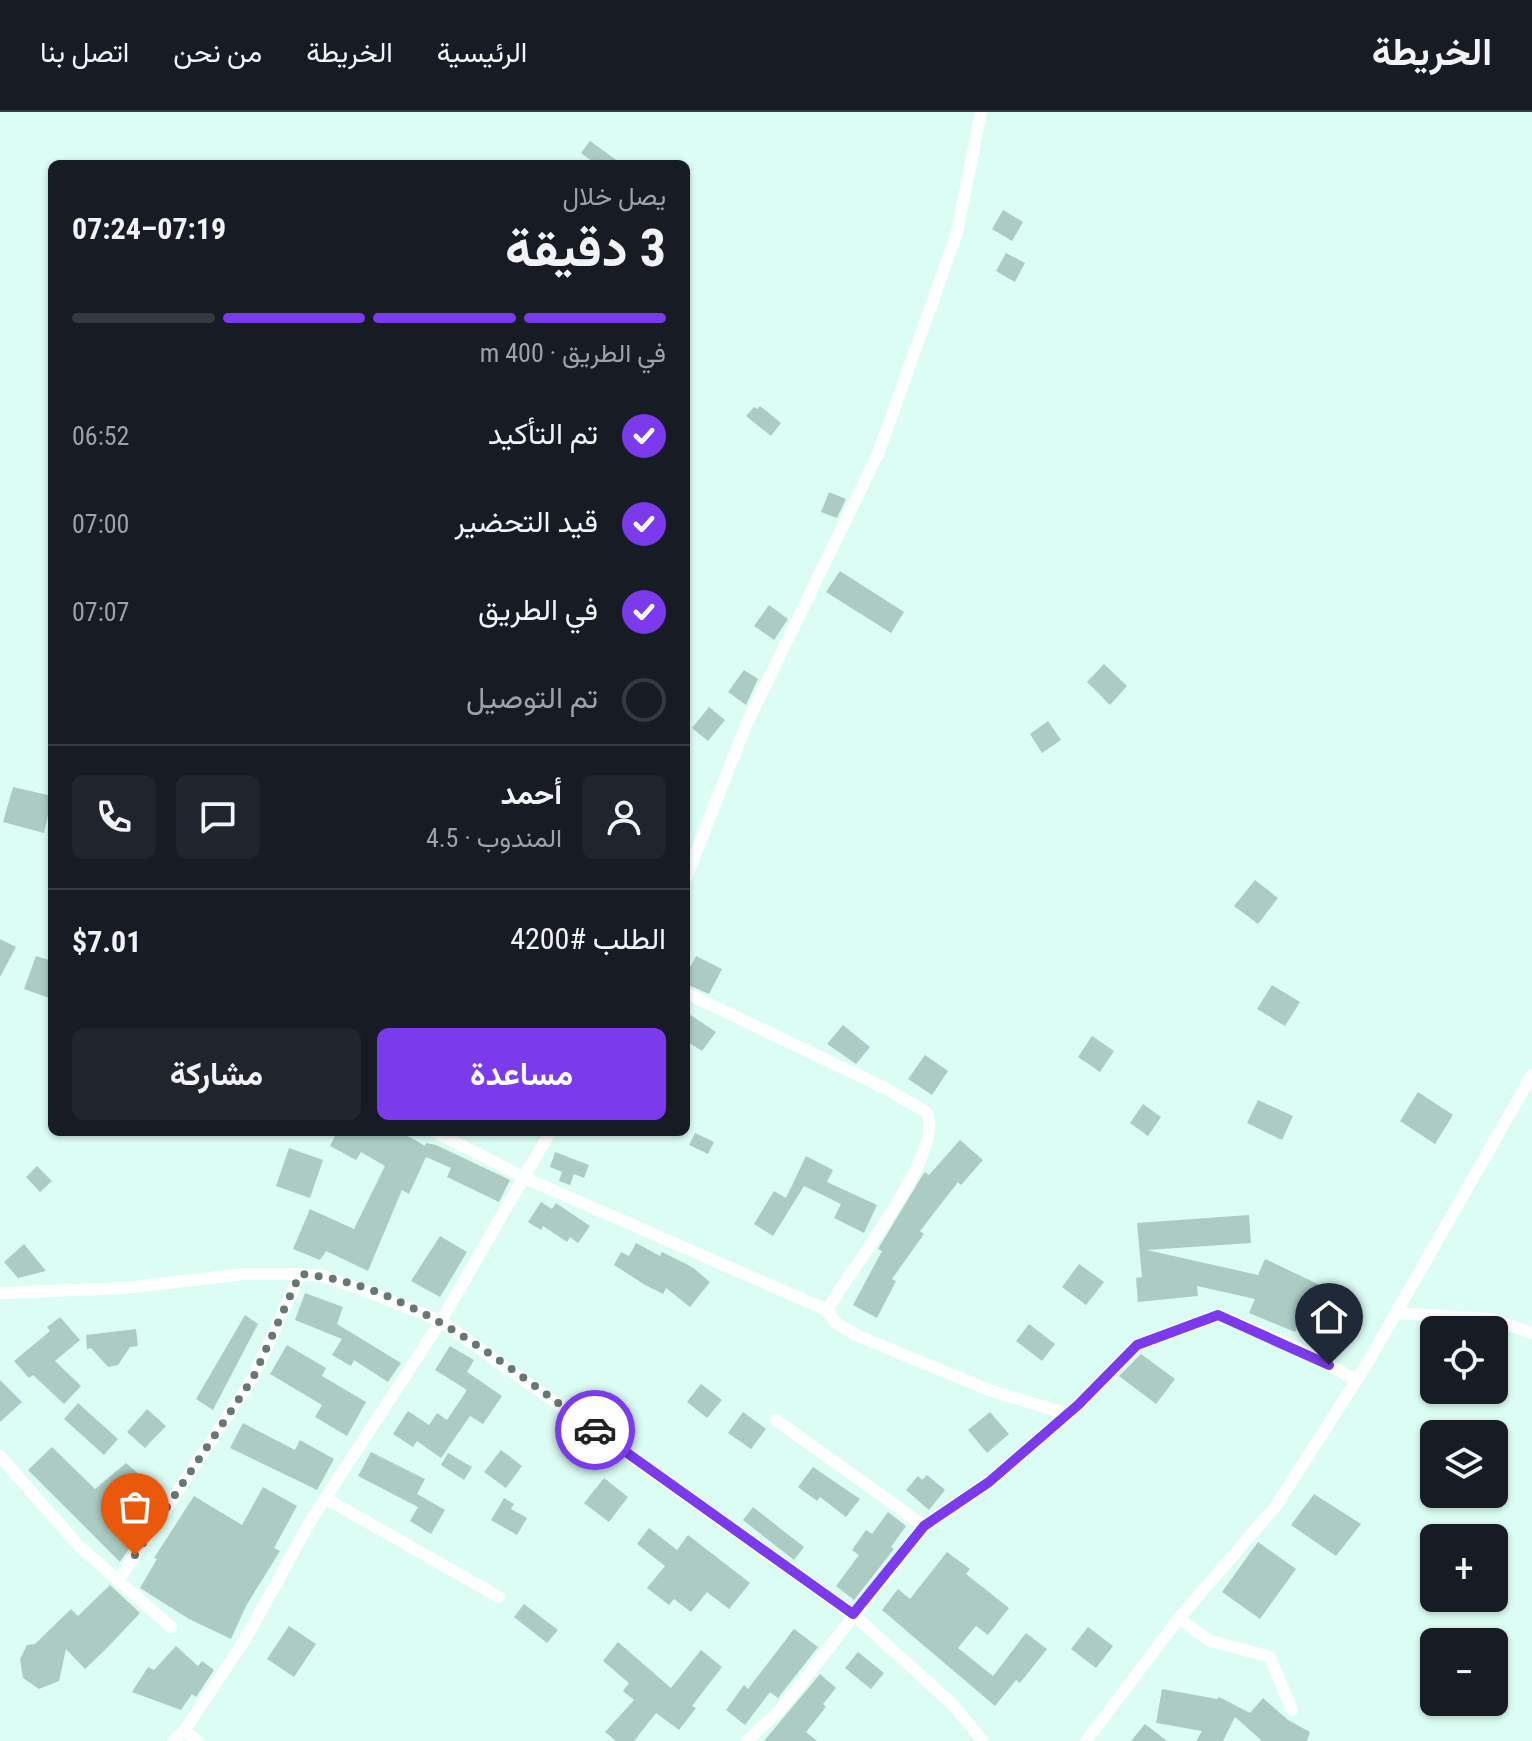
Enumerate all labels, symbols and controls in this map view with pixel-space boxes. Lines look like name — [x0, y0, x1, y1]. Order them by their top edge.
text: الخريطة — [1372, 30, 1492, 74]
text: اتصل بنا — [40, 36, 129, 69]
text: من نحن — [173, 36, 262, 69]
text: الخريطة — [306, 36, 393, 69]
text: الرئيسية — [437, 36, 527, 69]
text: يصل خلال — [562, 181, 666, 211]
text: 07:19–07:24 — [72, 211, 226, 246]
text: 3 دقيقة — [505, 218, 666, 279]
text: في الطريق · 400 m — [480, 338, 666, 368]
icon: check — [622, 414, 666, 458]
text: تم التأكيد — [488, 416, 598, 451]
text: 06:52 — [72, 421, 129, 451]
icon: check — [622, 502, 666, 546]
text: قيد التحضير — [454, 504, 598, 539]
text: 07:00 — [72, 509, 129, 539]
icon: check — [622, 590, 666, 634]
text: في الطريق — [478, 592, 598, 627]
text: 07:07 — [72, 597, 129, 627]
text: تم التوصيل — [466, 680, 598, 715]
button: phone — [72, 775, 156, 859]
button: chat — [176, 775, 260, 859]
button: person — [582, 775, 666, 859]
text: أحمد — [500, 776, 562, 811]
text: المندوب · 4.5 — [426, 823, 562, 853]
text: الطلب #4200 — [510, 921, 666, 956]
text: $7.01 — [72, 924, 141, 959]
button: مشاركة — [72, 1028, 361, 1120]
button: مساعدة — [377, 1028, 666, 1120]
pin — [1295, 1283, 1363, 1365]
icon: home — [1307, 1295, 1351, 1339]
map controls — [1420, 1316, 1508, 1716]
button: locate — [1420, 1316, 1508, 1404]
courier — [555, 1390, 635, 1470]
icon: car — [573, 1408, 617, 1452]
button: layers — [1420, 1420, 1508, 1508]
pin — [101, 1473, 169, 1555]
icon: bag — [113, 1485, 157, 1529]
button: + — [1420, 1524, 1508, 1612]
button: − — [1420, 1628, 1508, 1716]

